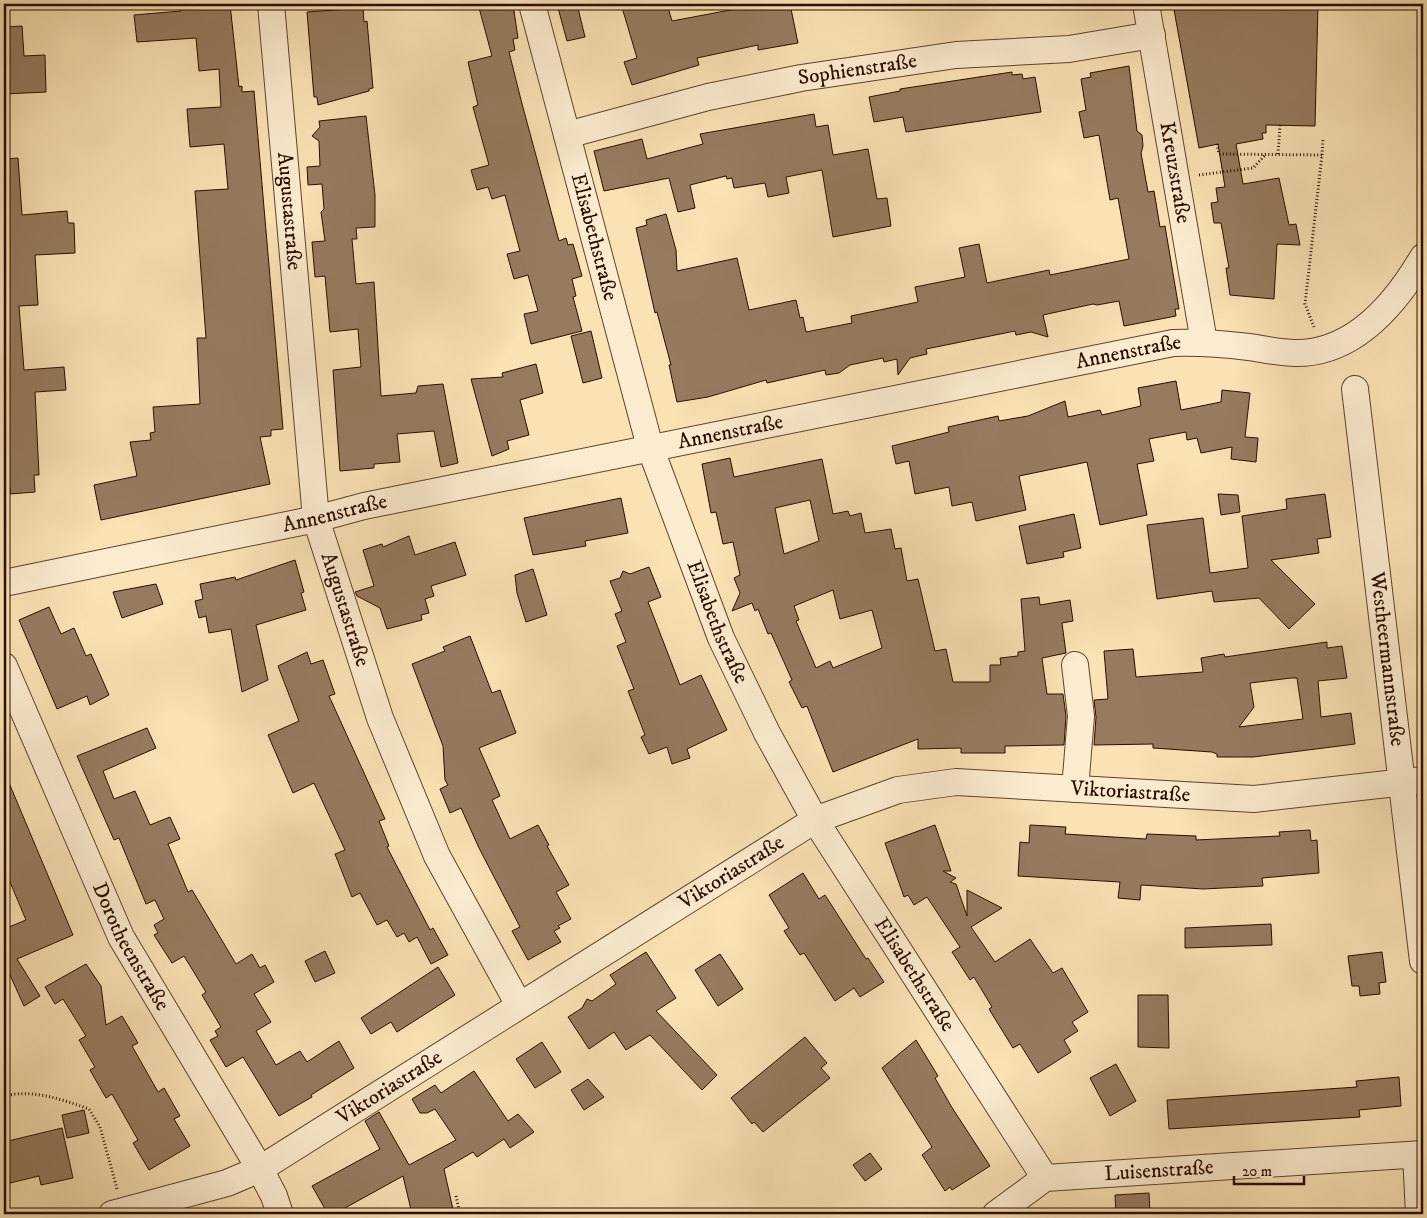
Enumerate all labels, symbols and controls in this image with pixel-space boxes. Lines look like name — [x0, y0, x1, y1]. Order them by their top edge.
street label: Sophienstraße — [796, 48, 919, 91]
street label: Kreuzstraße — [1153, 120, 1196, 226]
street label: Augustastraße — [271, 151, 307, 272]
street label: Elisabethstraße — [565, 170, 623, 304]
street label: Annenstraße — [1073, 330, 1182, 375]
street label: Annenstraße — [675, 409, 786, 455]
street label: Annenstraße — [280, 489, 390, 539]
street label: Augustastraße — [315, 549, 376, 670]
street label: Elisabethstraße — [680, 557, 754, 688]
street label: Westheermannstraße — [1364, 569, 1410, 748]
street label: Viktoriastraße — [1069, 775, 1191, 808]
street label: Viktoriastraße — [673, 829, 789, 916]
street label: Dorotheenstraße — [86, 879, 175, 1016]
street label: Elisabethstraße — [868, 913, 961, 1037]
street label: Viktoriastraße — [331, 1044, 447, 1131]
scale bar — [1234, 1153, 1304, 1185]
street label: Luisenstraße — [1104, 1154, 1215, 1187]
text: 20 m — [1242, 1162, 1272, 1181]

